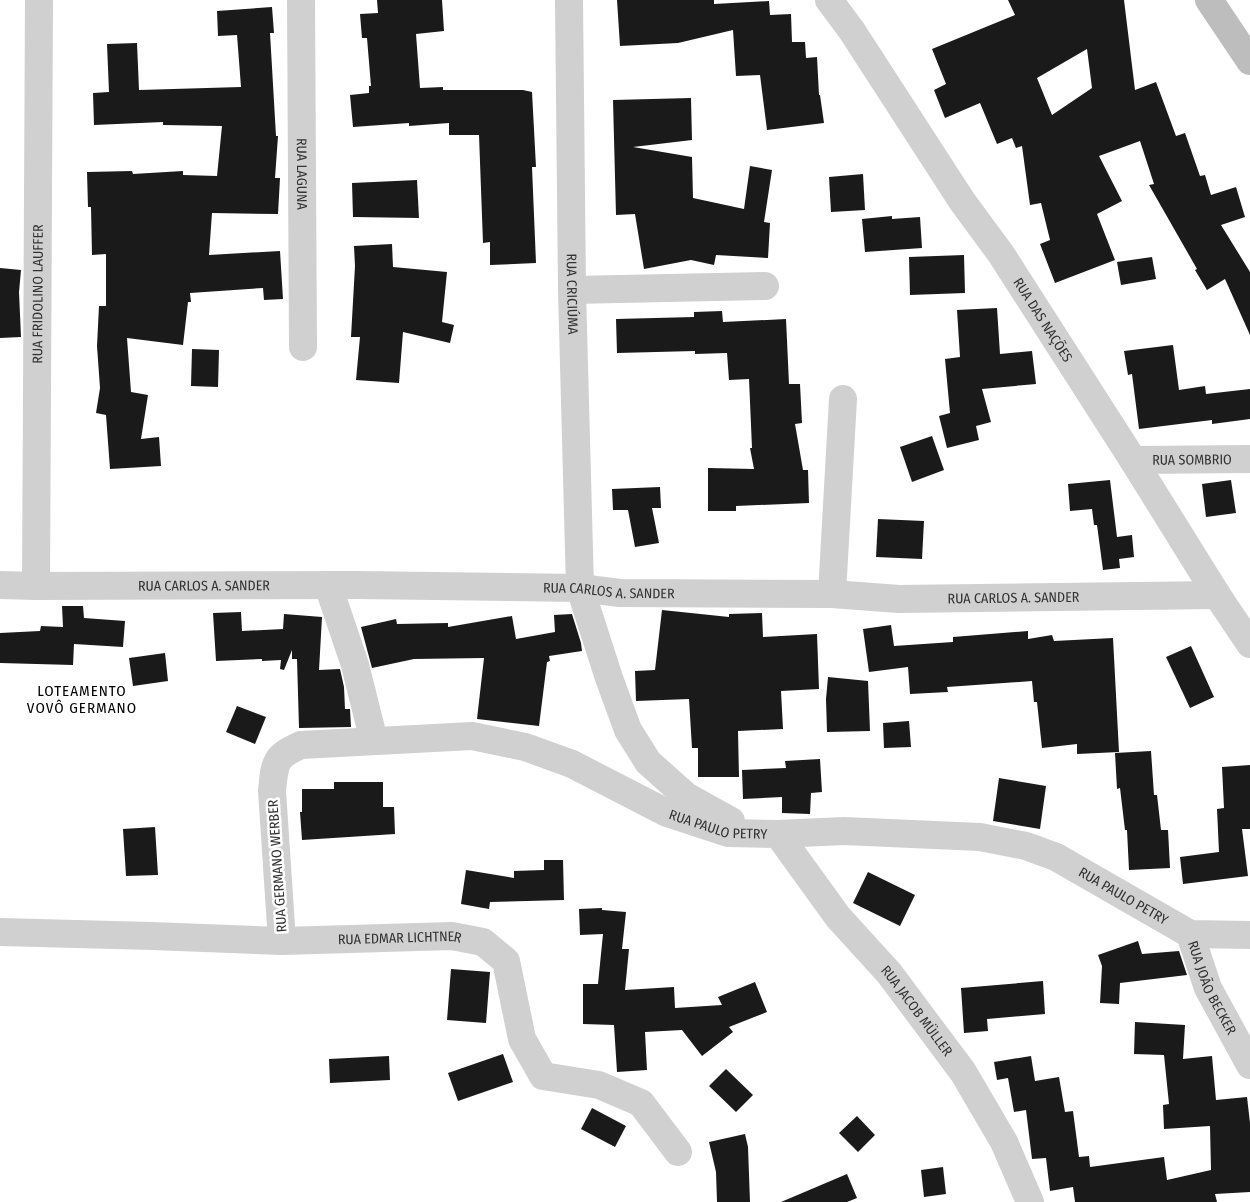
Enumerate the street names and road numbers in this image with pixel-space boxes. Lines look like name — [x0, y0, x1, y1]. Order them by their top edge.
street label: RUA LAGUNA — [293, 138, 310, 211]
street label: RUA FRIDOLINO LAUFFER — [29, 224, 47, 364]
street label: RUA CRICIÚMA — [563, 253, 582, 335]
street label: RUA DAS NAÇÕES — [1009, 275, 1076, 365]
street label: RUA SOMBRIO — [1152, 451, 1232, 469]
street label: RUA CARLOS A. SANDER — [138, 577, 270, 595]
street label: RUA CARLOS A. SANDER — [543, 580, 675, 602]
street label: RUA CARLOS A. SANDER — [947, 589, 1080, 607]
street label: RUA GERMANO WERBER — [264, 799, 291, 933]
street label: RUA PAULO PETRY — [667, 806, 767, 843]
street label: RUA PAULO PETRY — [1075, 864, 1171, 929]
street label: RUA EDMAR LICHTNER — [338, 928, 463, 948]
street label: RUA JOÃO BECKER — [1184, 939, 1240, 1038]
street label: RUA JACOB MÜLLER — [877, 962, 956, 1060]

